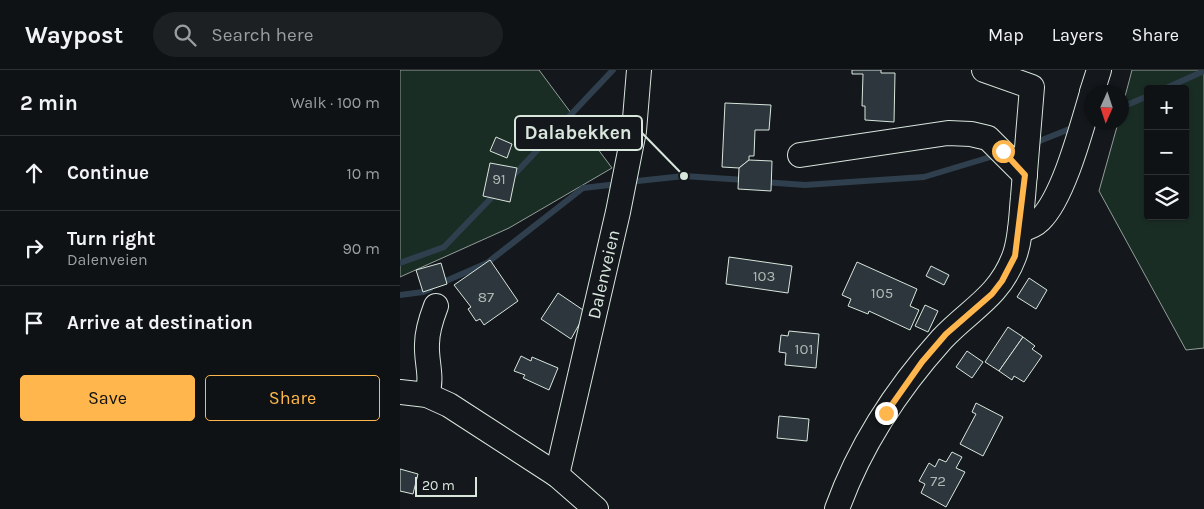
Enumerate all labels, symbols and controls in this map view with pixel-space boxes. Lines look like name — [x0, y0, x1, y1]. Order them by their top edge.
search box — [153, 12, 503, 57]
text: Waypost — [25, 21, 123, 49]
icon: search — [171, 21, 199, 49]
text: Search here — [211, 24, 313, 46]
text: Map — [988, 24, 1024, 46]
text: Layers — [1052, 24, 1104, 46]
text: Share — [1132, 24, 1179, 46]
north arrow — [1084, 85, 1129, 130]
map controls — [1144, 85, 1189, 220]
button: + — [1144, 85, 1189, 130]
text: 2 min — [20, 91, 78, 115]
text: Walk · 100 m — [290, 93, 380, 112]
callout: Dalabekken — [515, 116, 642, 150]
text: Dalabekken — [524, 122, 632, 144]
button: − — [1144, 130, 1189, 175]
route start — [992, 140, 1015, 163]
icon: ahead — [20, 159, 48, 187]
text: Continue — [67, 162, 149, 184]
text: 10 m — [346, 164, 380, 183]
house number: 91 — [492, 170, 506, 188]
button: layers — [1144, 175, 1189, 220]
text: Turn right — [67, 228, 156, 250]
street label: Dalenveien — [583, 228, 625, 321]
icon: right — [20, 234, 48, 262]
text: 90 m — [342, 239, 380, 258]
text: Dalenveien — [67, 250, 148, 269]
house number: 103 — [753, 267, 775, 285]
house number: 105 — [871, 284, 893, 302]
house number: 87 — [478, 288, 494, 306]
icon: arrive — [20, 309, 48, 337]
text: Arrive at destination — [67, 312, 253, 334]
house number: 101 — [795, 340, 813, 358]
button: Save — [20, 375, 195, 421]
button: Share — [205, 375, 380, 421]
route end — [875, 402, 898, 425]
house number: 72 — [930, 472, 946, 490]
scale bar — [415, 474, 478, 497]
text: 20 m — [422, 477, 455, 494]

